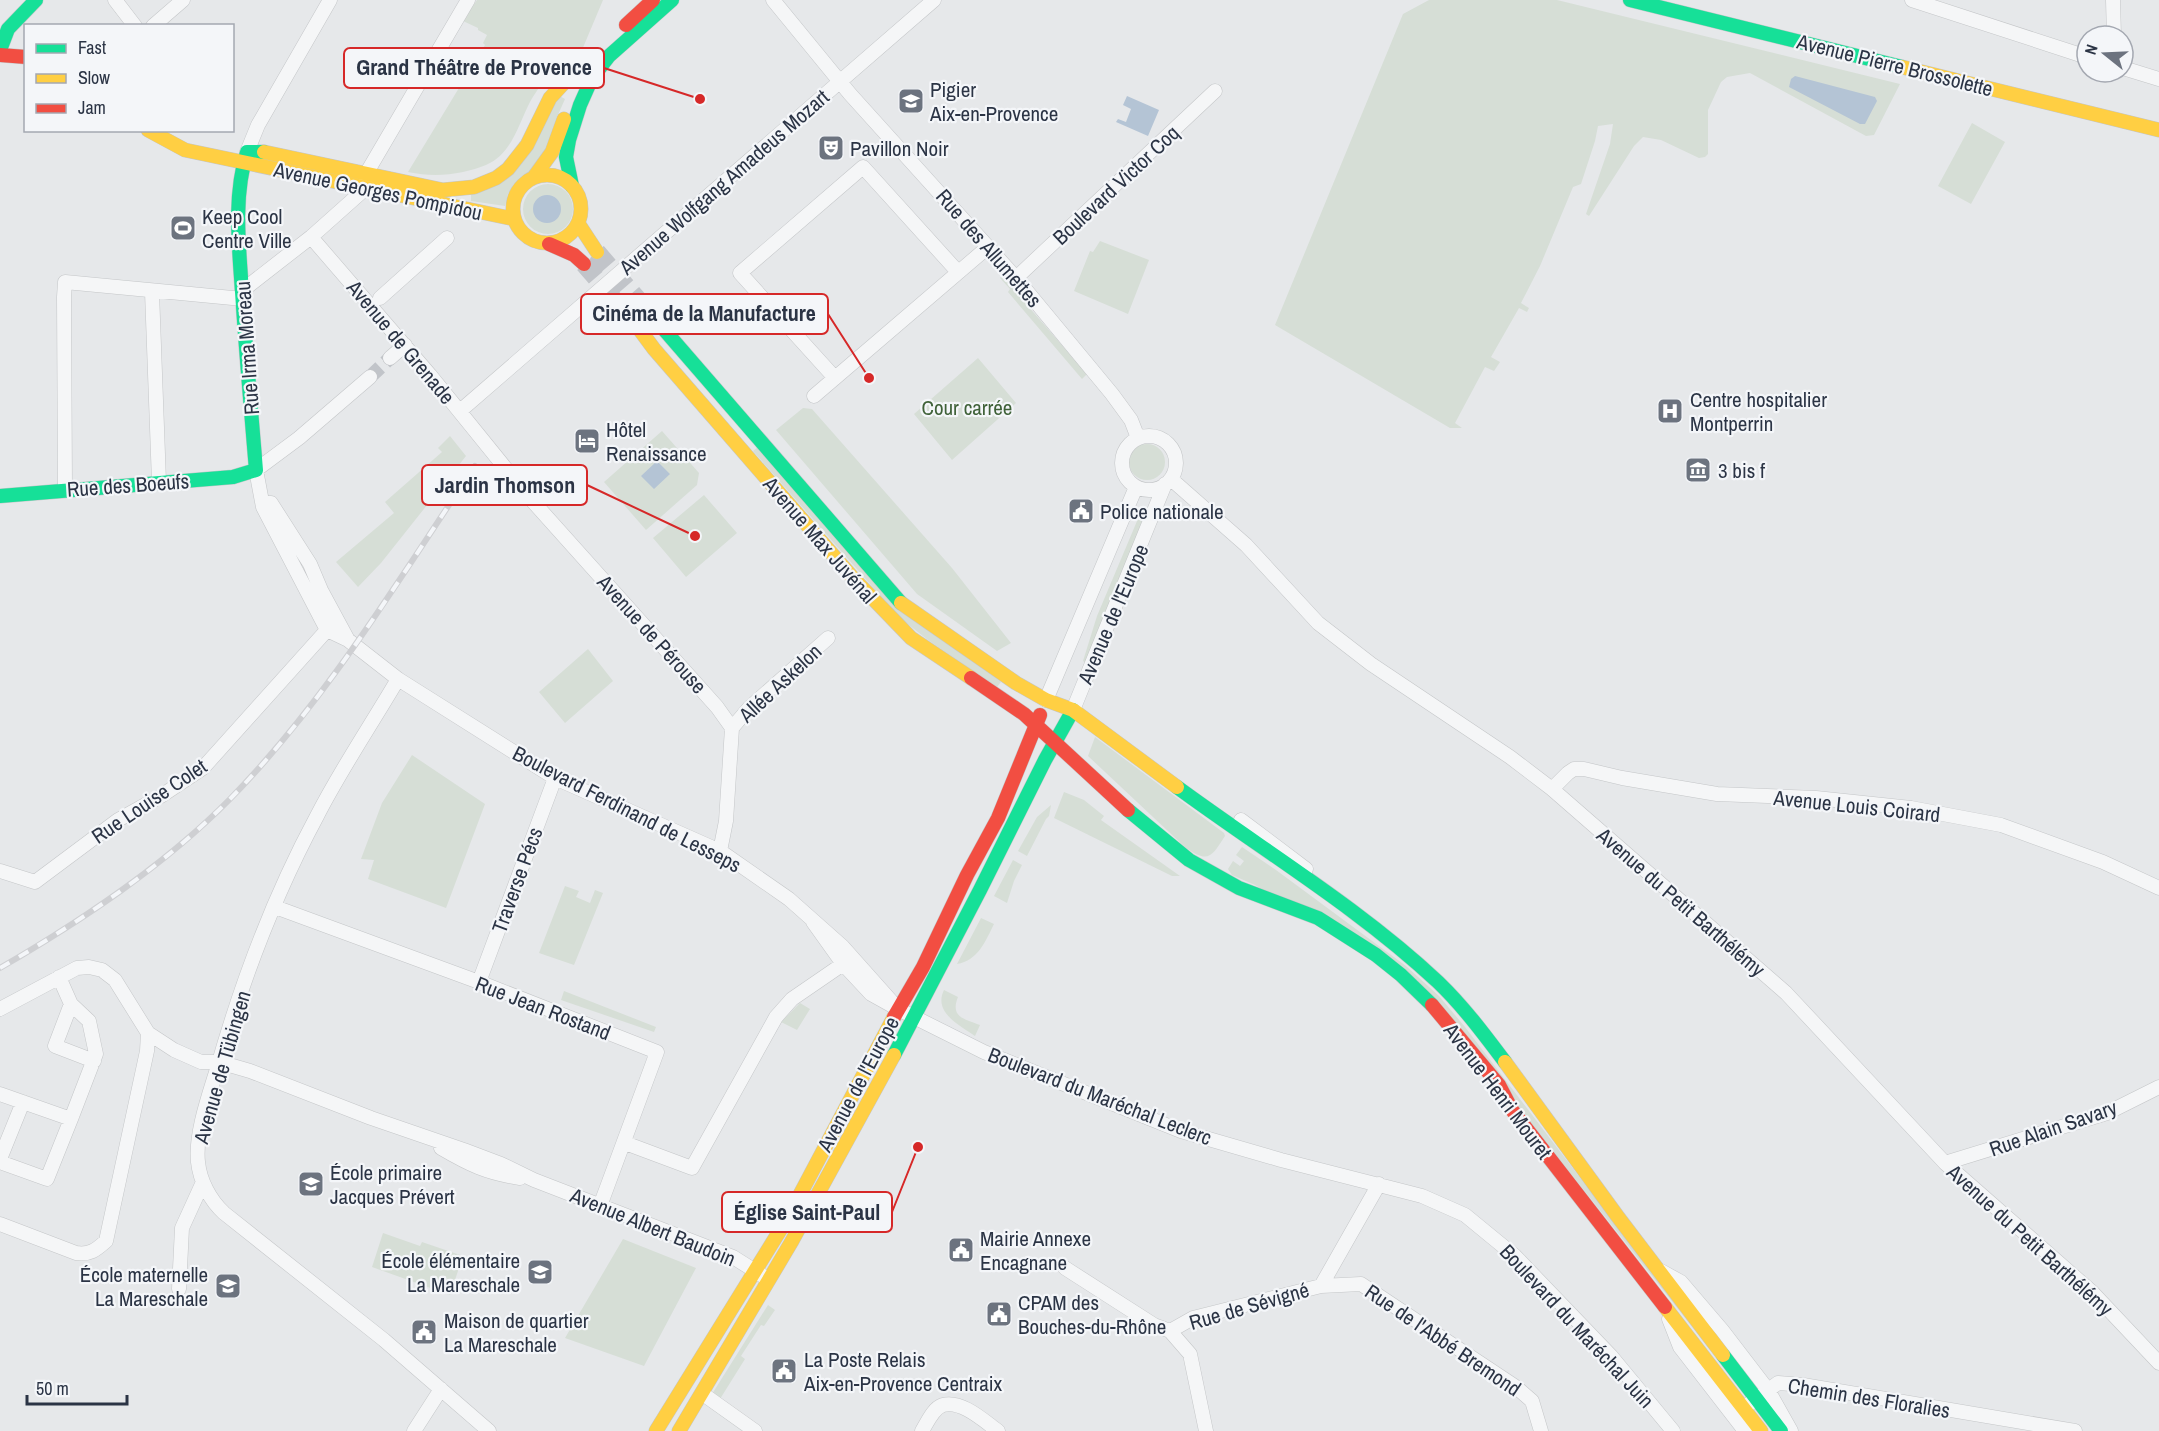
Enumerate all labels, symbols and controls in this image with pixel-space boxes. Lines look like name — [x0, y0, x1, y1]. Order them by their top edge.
legend — [24, 24, 234, 132]
north arrow — [2075, 24, 2135, 84]
street label: Avenue Pierre Brossolette — [1793, 26, 1996, 103]
text: Fast — [78, 35, 106, 60]
text: N — [2079, 41, 2103, 57]
callout: Grand Théâtre de Provence — [344, 48, 604, 88]
text: Grand Théâtre de Provence — [356, 52, 592, 82]
text: Slow — [78, 65, 110, 90]
place label: Pigier Aix-en-Provence — [929, 75, 1058, 128]
street label: Avenue Wolfgang Amadeus Mozart — [612, 83, 835, 282]
school or university icon: Pigier Aix-en-Provence — [896, 86, 926, 116]
text: Jam — [78, 95, 106, 120]
street label: Boulevard Victor Coq — [1046, 119, 1186, 251]
theatre icon: Pavillon Noir — [816, 133, 846, 163]
place label: Pavillon Noir — [850, 134, 949, 163]
street label: Avenue Georges Pompidou — [270, 155, 485, 227]
street label: Rue des Allumettes — [929, 182, 1049, 314]
place label: Keep Cool Centre Ville — [202, 202, 292, 255]
sports icon: Keep Cool Centre Ville — [168, 213, 198, 243]
street label: Avenue de Grenade — [340, 273, 462, 410]
street label: Rue Irma Moreau — [228, 280, 266, 416]
callout: Cinéma de la Manufacture — [581, 294, 828, 334]
text: Cinéma de la Manufacture — [592, 298, 816, 328]
place label: Centre hospitalier Montperrin — [1690, 385, 1827, 438]
park label: Cour carrée — [922, 393, 1012, 422]
hospital icon: Centre hospitalier Montperrin — [1655, 396, 1685, 426]
place label: Hôtel Renaissance — [606, 415, 707, 468]
hotel icon: Hôtel Renaissance — [572, 426, 602, 456]
museum icon: 3 bis f — [1683, 455, 1713, 485]
place label: 3 bis f — [1718, 456, 1765, 485]
callout: Jardin Thomson — [422, 465, 587, 505]
street label: Rue des Boeufs — [66, 466, 190, 504]
text: Jardin Thomson — [435, 470, 575, 500]
street label: Avenue Max Juvénal — [756, 470, 883, 610]
public building icon: Police nationale — [1066, 496, 1096, 526]
place label: Police nationale — [1100, 497, 1224, 526]
street label: Avenue de l'Europe — [1070, 540, 1156, 689]
street label: Avenue de Pérouse — [590, 567, 713, 700]
street label: Allée Askelon — [732, 637, 828, 730]
street label: Boulevard Ferdinand de Lesseps — [508, 739, 746, 879]
street label: Rue Louise Colet — [86, 752, 212, 850]
street label: Avenue Louis Coirard — [1771, 783, 1942, 829]
street label: Avenue du Petit Barthélémy — [1590, 820, 1772, 983]
street label: Traverse Pécs — [484, 823, 550, 937]
street label: Rue Jean Rostand — [471, 969, 615, 1047]
street label: Avenue de Tübingen — [186, 987, 258, 1148]
street label: Avenue de l'Europe — [810, 1011, 906, 1158]
street label: Avenue Henri Mouret — [1437, 1016, 1559, 1165]
street label: Boulevard du Maréchal Leclerc — [984, 1040, 1216, 1152]
street label: Rue Alain Savary — [1985, 1093, 2121, 1163]
street label: Avenue du Petit Barthélémy — [1940, 1157, 2120, 1323]
place label: École primaire Jacques Prévert — [330, 1158, 455, 1211]
school or university icon: École primaire Jacques Prévert — [296, 1169, 326, 1199]
street label: Avenue Albert Baudoin — [565, 1180, 740, 1273]
callout: Église Saint-Paul — [722, 1192, 892, 1232]
text: Église Saint-Paul — [734, 1197, 880, 1227]
place label: Mairie Annexe Encagnane — [980, 1224, 1091, 1277]
public building icon: Mairie Annexe Encagnane — [946, 1235, 976, 1265]
street label: Boulevard du Maréchal Juin — [1493, 1238, 1661, 1414]
place label: École élémentaire La Mareschale — [381, 1246, 520, 1299]
school or university icon: École élémentaire La Mareschale — [525, 1257, 555, 1287]
place label: École maternelle La Mareschale — [80, 1260, 208, 1313]
school or university icon: École maternelle La Mareschale — [213, 1271, 243, 1301]
street label: Rue de Sévigné — [1186, 1275, 1312, 1337]
street label: Rue de l'Abbé Bremond — [1359, 1277, 1527, 1403]
place label: CPAM des Bouches-du-Rhône — [1018, 1288, 1166, 1341]
public building icon: CPAM des Bouches-du-Rhône — [984, 1299, 1014, 1329]
place label: Maison de quartier La Mareschale — [444, 1306, 589, 1359]
public building icon: Maison de quartier La Mareschale — [409, 1317, 439, 1347]
place label: La Poste Relais Aix-en-Provence Centraix — [803, 1345, 1003, 1398]
public building icon: La Poste Relais Aix-en-Provence Centraix — [769, 1356, 799, 1386]
scale bar — [27, 1368, 128, 1406]
street label: Chemin des Floralies — [1786, 1371, 1952, 1425]
text: 50 m — [36, 1376, 69, 1401]

